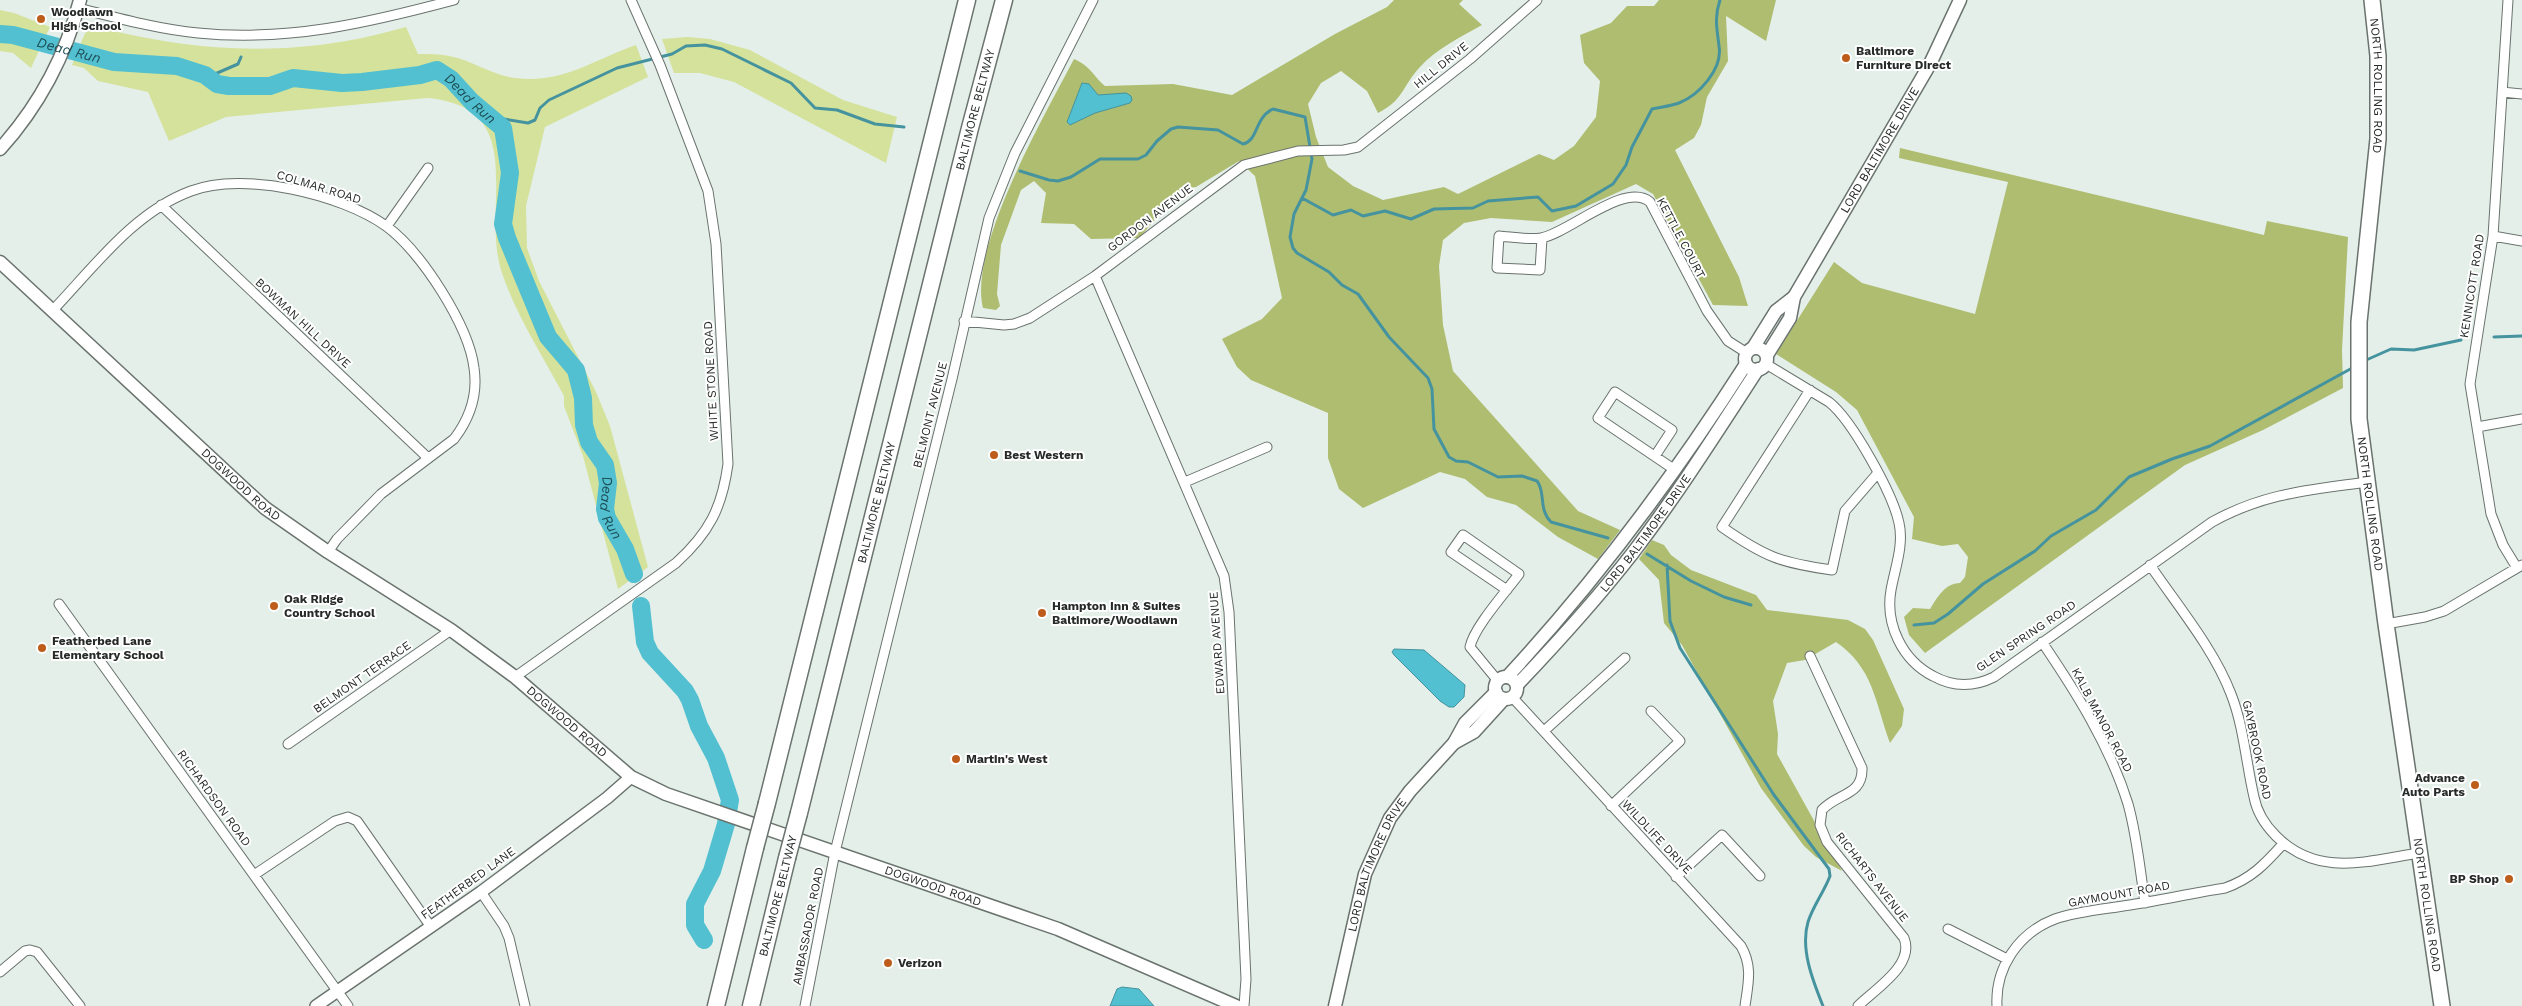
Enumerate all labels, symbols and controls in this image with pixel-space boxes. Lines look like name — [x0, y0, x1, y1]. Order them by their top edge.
place label: Woodlawn High School — [51, 5, 121, 33]
marker: Woodlawn High School — [35, 13, 47, 25]
street label: NORTH ROLLING ROAD — [2367, 17, 2385, 154]
water label: Dead Run — [35, 34, 103, 66]
street label: HILL DRIVE — [1411, 39, 1471, 91]
place label: Baltimore Furniture Direct — [1856, 44, 1952, 72]
street label: BALTIMORE BELTWAY — [953, 48, 998, 172]
marker: Baltimore Furniture Direct — [1840, 52, 1852, 64]
water label: Dead Run — [442, 69, 499, 127]
street label: LORD BALTIMORE DRIVE — [1838, 84, 1922, 216]
street label: COLMAR ROAD — [275, 167, 363, 207]
street label: GORDON AVENUE — [1105, 181, 1196, 255]
street label: KETTLE COURT — [1654, 195, 1708, 281]
street label: KENNICOTT ROAD — [2457, 233, 2487, 339]
street label: BOWMAN HILL DRIVE — [252, 275, 354, 371]
street label: WHITE STONE ROAD — [701, 321, 721, 441]
street label: BELMONT AVENUE — [910, 360, 950, 469]
street label: NORTH ROLLING ROAD — [2354, 436, 2386, 572]
street label: BALTIMORE BELTWAY — [855, 440, 898, 565]
street label: DOGWOOD ROAD — [198, 445, 283, 524]
place label: Best Western — [1004, 448, 1083, 462]
marker: Best Western — [988, 449, 1000, 461]
street label: LORD BALTIMORE DRIVE — [1597, 471, 1694, 595]
water label: Dead Run — [597, 475, 626, 542]
street label: EDWARD AVENUE — [1206, 591, 1228, 695]
place label: Oak Ridge Country School — [284, 592, 375, 620]
street label: GLEN SPRING ROAD — [1973, 597, 2079, 675]
place label: Hampton Inn & Suites Baltimore/Woodlawn — [1052, 599, 1181, 627]
marker: Oak Ridge Country School — [268, 600, 280, 612]
marker: Hampton Inn & Suites Baltimore/Woodlawn — [1036, 607, 1048, 619]
place label: Featherbed Lane Elementary School — [52, 634, 164, 662]
street label: BELMONT TERRACE — [311, 638, 414, 716]
marker: Featherbed Lane Elementary School — [36, 642, 48, 654]
street label: KALB MANOR ROAD — [2069, 665, 2135, 775]
street label: DOGWOOD ROAD — [524, 683, 610, 760]
street label: GAYBROOK ROAD — [2240, 699, 2274, 801]
street label: RICHARDSON ROAD — [174, 747, 254, 849]
place label: Martin's West — [966, 752, 1048, 766]
marker: Martin's West — [950, 753, 962, 765]
place label: Advance Auto Parts — [2402, 771, 2466, 799]
marker: Advance Auto Parts — [2469, 779, 2481, 791]
street label: LORD BALTIMORE DRIVE — [1345, 795, 1410, 933]
street label: WILDLIFE DRIVE — [1619, 797, 1695, 877]
street label: RICHARTS AVENUE — [1833, 829, 1912, 925]
street label: BALTIMORE BELTWAY — [756, 834, 800, 958]
street label: NORTH ROLLING ROAD — [2410, 837, 2444, 973]
street label: FEATHERBED LANE — [418, 844, 518, 922]
street label: DOGWOOD ROAD — [883, 863, 983, 909]
street label: AMBASSADOR ROAD — [790, 866, 826, 986]
place label: BP Shop — [2450, 872, 2499, 886]
marker: BP Shop — [2503, 873, 2515, 885]
street label: GAYMOUNT ROAD — [2067, 878, 2171, 910]
place label: Verizon — [898, 956, 942, 970]
marker: Verizon — [882, 957, 894, 969]

